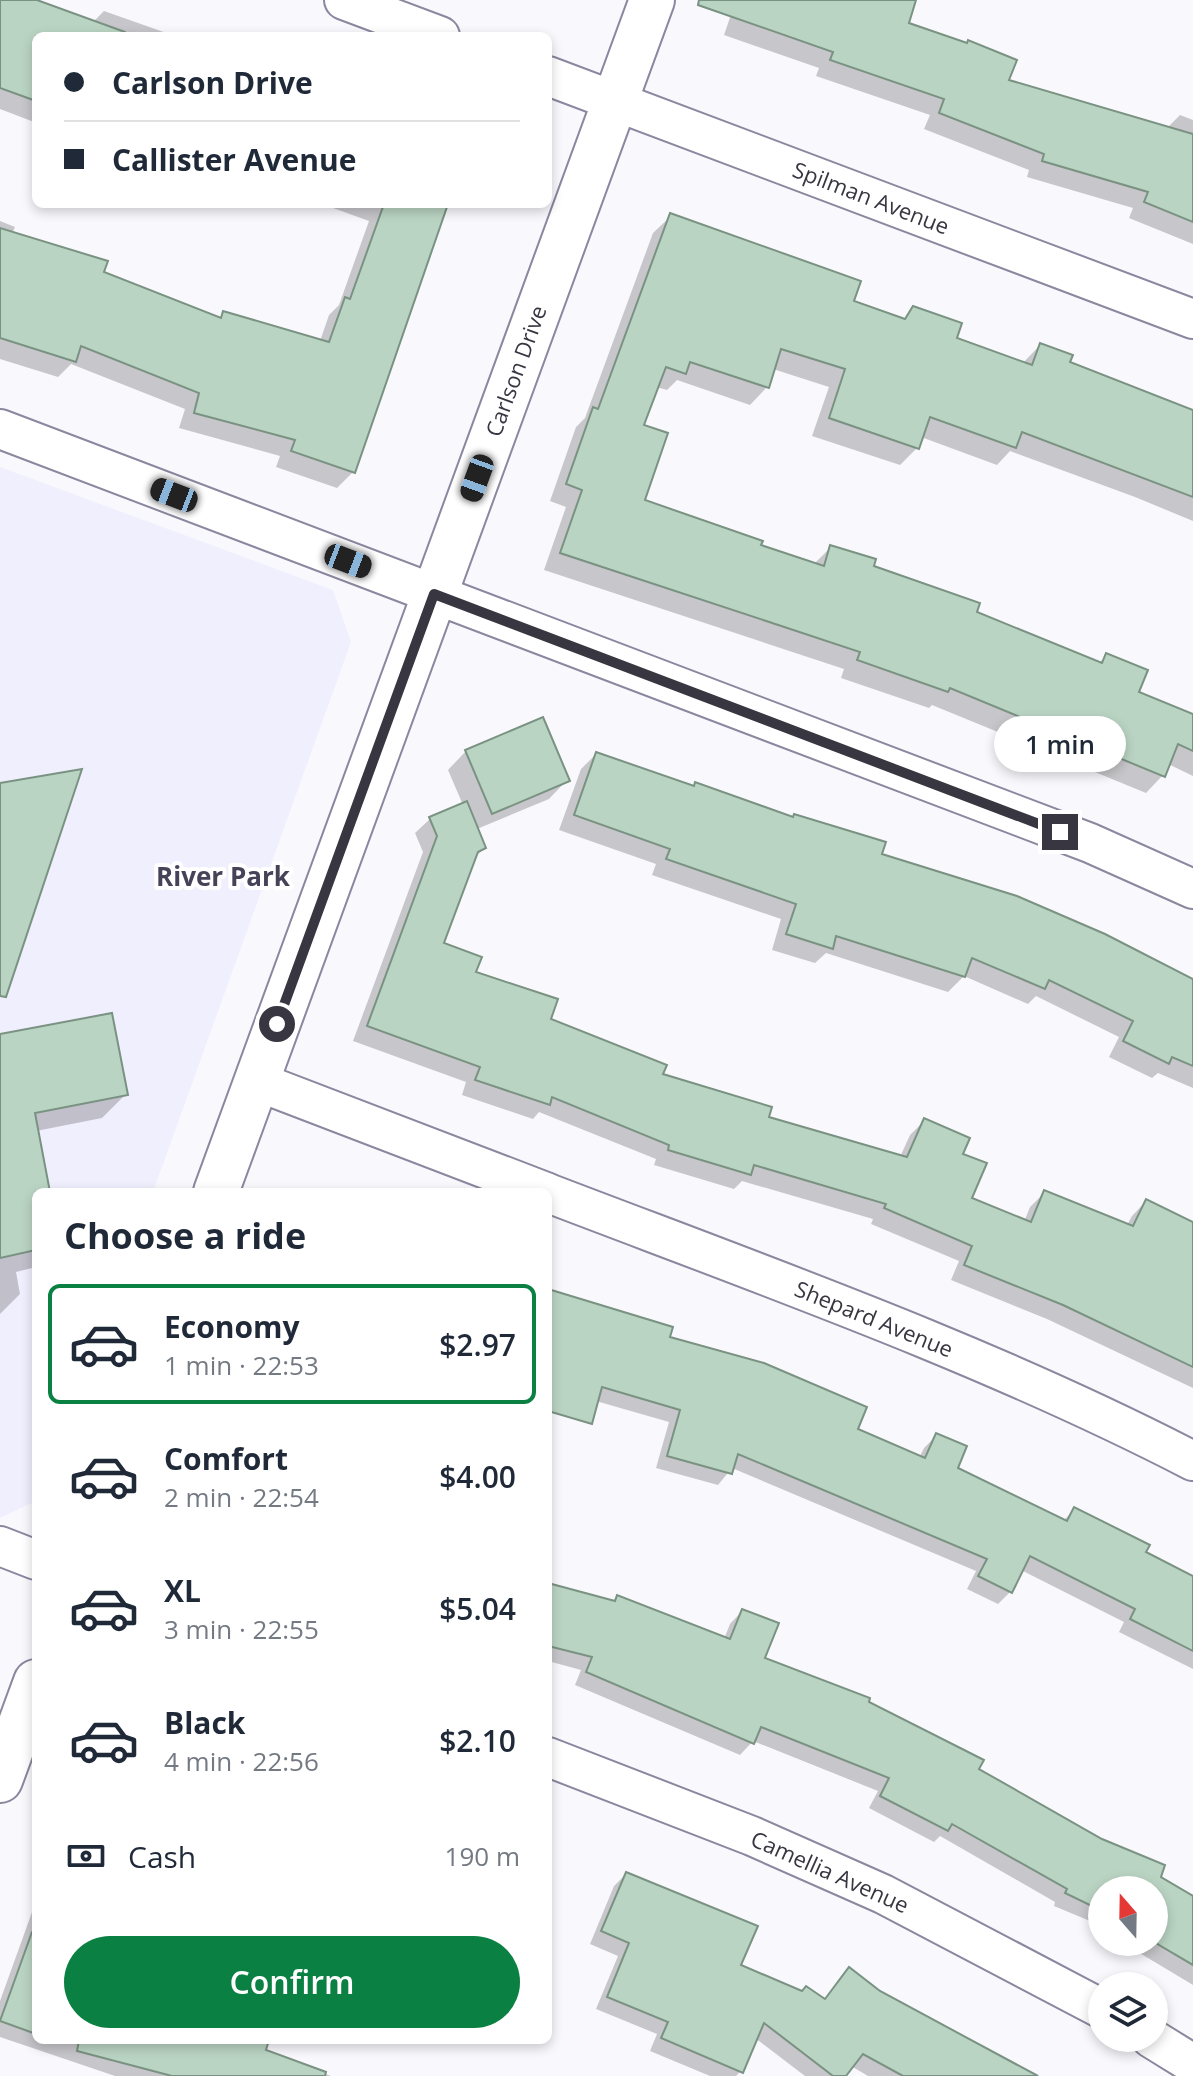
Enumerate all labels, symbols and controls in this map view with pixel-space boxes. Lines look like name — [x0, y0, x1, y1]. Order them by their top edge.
text: Carlson Drive — [112, 62, 313, 103]
text: Callister Avenue — [112, 139, 356, 180]
street label: Spilman Avenue — [789, 153, 954, 241]
street label: Carlson Drive — [477, 301, 553, 440]
car — [458, 451, 496, 505]
car — [147, 475, 201, 515]
car — [321, 541, 375, 581]
callout: 1 min — [994, 716, 1126, 772]
text: 1 min — [1025, 726, 1095, 762]
route end — [1042, 814, 1078, 850]
district label: River Park — [156, 858, 291, 894]
route start — [259, 1006, 295, 1042]
text: Choose a ride — [64, 1211, 306, 1260]
street label: Shepard Avenue — [791, 1273, 958, 1364]
text: Economy — [164, 1306, 300, 1347]
icon: car — [68, 1308, 140, 1380]
text: $2.97 — [439, 1324, 516, 1365]
text: 1 min · 22:53 — [164, 1347, 319, 1383]
text: Comfort — [164, 1438, 288, 1479]
icon: car — [68, 1440, 140, 1512]
text: $4.00 — [439, 1456, 516, 1497]
text: 2 min · 22:54 — [164, 1479, 319, 1515]
text: XL — [164, 1570, 201, 1611]
icon: car — [68, 1572, 140, 1644]
text: $5.04 — [439, 1588, 516, 1629]
text: 3 min · 22:55 — [164, 1611, 319, 1647]
text: Black — [164, 1702, 245, 1743]
icon: car — [68, 1704, 140, 1776]
text: $2.10 — [439, 1720, 516, 1761]
text: 4 min · 22:56 — [164, 1743, 319, 1779]
street label: Camellia Avenue — [747, 1823, 914, 1919]
icon: cash — [64, 1834, 108, 1878]
text: Cash — [128, 1836, 196, 1877]
text: 190 m — [445, 1838, 520, 1874]
north arrow — [1088, 1876, 1168, 1956]
map controls — [1088, 1876, 1168, 2052]
button: Confirm — [64, 1936, 520, 2028]
button: layers — [1088, 1972, 1168, 2052]

